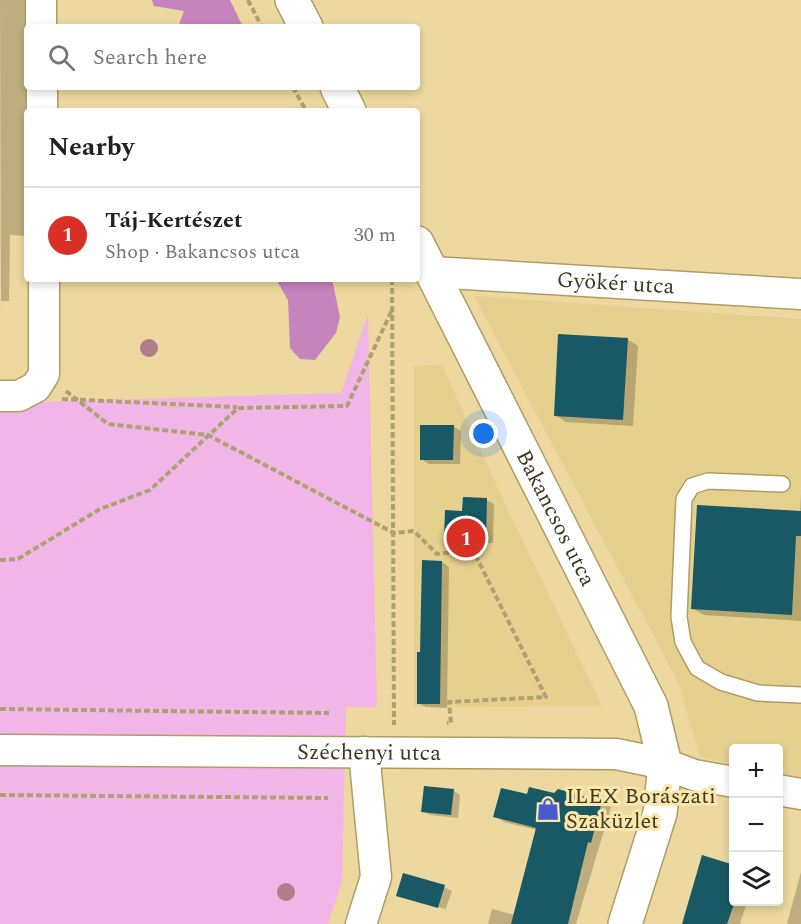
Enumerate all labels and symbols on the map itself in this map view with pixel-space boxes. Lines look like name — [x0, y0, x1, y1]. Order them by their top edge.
street label: Gyökér utca — [556, 263, 676, 303]
your location — [469, 419, 498, 448]
street label: Bakancsos utca — [508, 444, 604, 592]
pin: 1 — [446, 516, 486, 560]
street label: Széchenyi utca — [297, 735, 441, 769]
place label: ILEX Borászati Szaküzlet — [566, 780, 716, 838]
shop icon: ILEX Borászati Szaküzlet — [535, 796, 561, 822]

